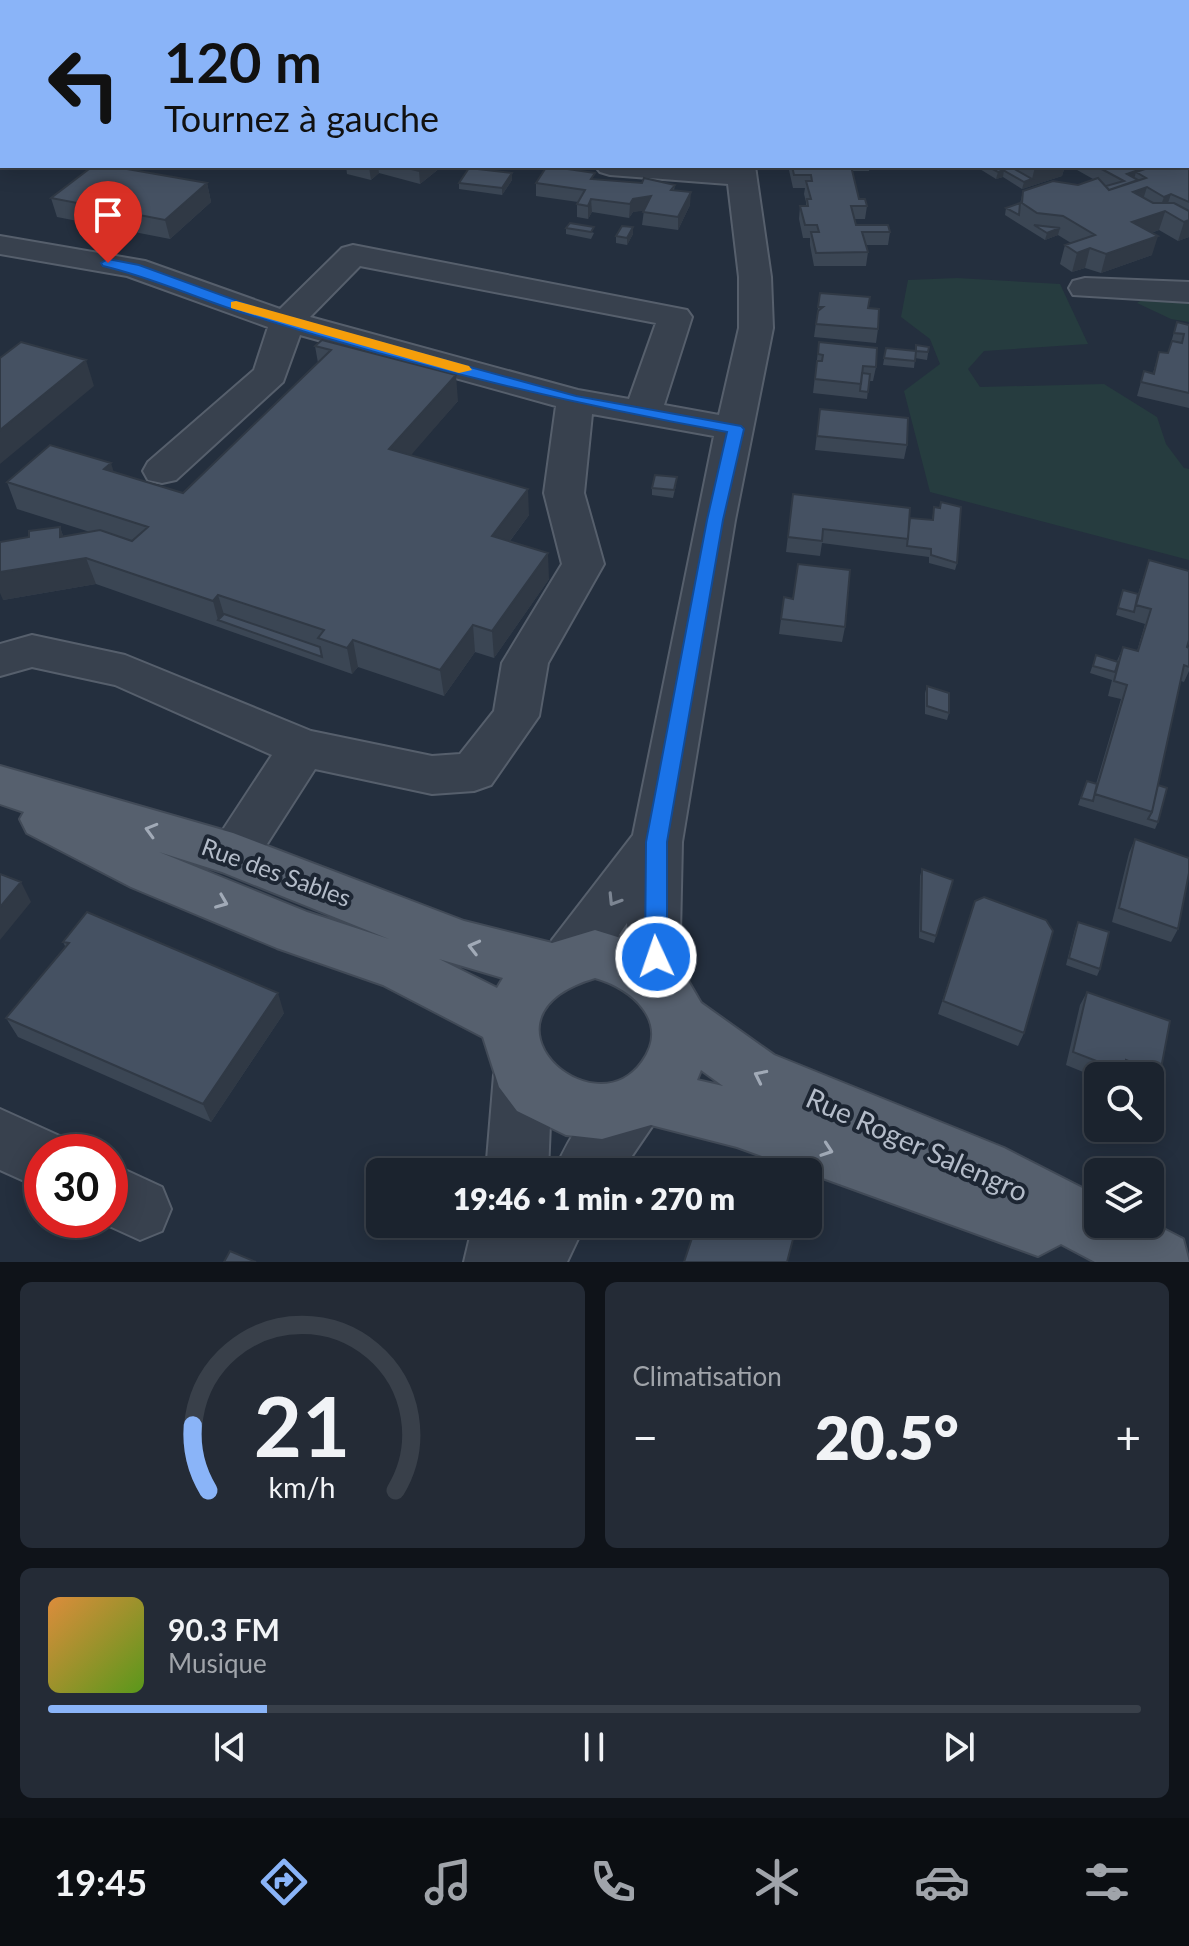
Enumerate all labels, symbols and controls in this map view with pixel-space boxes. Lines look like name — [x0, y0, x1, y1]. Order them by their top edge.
text: 120 m — [164, 28, 322, 95]
icon: left — [32, 32, 136, 136]
text: Tournez à gauche — [164, 96, 439, 140]
pin — [74, 181, 142, 263]
icon: arrive — [86, 193, 130, 237]
one-way arrow — [145, 823, 159, 839]
street label: Rue des Sables — [198, 831, 355, 912]
one-way arrow — [609, 891, 624, 905]
one-way arrow — [214, 892, 228, 909]
position arrow — [614, 915, 698, 999]
one-way arrow — [468, 940, 482, 957]
map controls — [1084, 1062, 1164, 1238]
button: search — [1084, 1062, 1164, 1142]
one-way arrow — [753, 1070, 768, 1086]
street label: Rue Roger Salengro — [801, 1080, 1033, 1208]
speed limit sign: 30 — [24, 1134, 128, 1238]
one-way arrow — [820, 1140, 834, 1156]
button: layers — [1084, 1158, 1164, 1238]
text: 19:46 · 1 min · 270 m — [453, 1180, 735, 1216]
text: Climatisation — [633, 1360, 782, 1392]
text: 21 — [254, 1375, 351, 1475]
text: 20.5° — [815, 1401, 959, 1473]
text: − — [633, 1411, 658, 1463]
text: + — [1115, 1411, 1141, 1463]
text: km/h — [269, 1470, 336, 1504]
text: 90.3 FM — [168, 1611, 280, 1647]
text: Musique — [168, 1647, 267, 1679]
icon: previous — [208, 1725, 252, 1769]
icon: pause — [572, 1725, 616, 1769]
icon: next — [937, 1725, 981, 1769]
icon: directions — [256, 1854, 312, 1910]
icon: music — [420, 1854, 476, 1910]
icon: phone — [585, 1854, 641, 1910]
icon: climate — [749, 1854, 805, 1910]
icon: car — [914, 1854, 970, 1910]
icon: filters — [1079, 1854, 1135, 1910]
text: 19:45 — [54, 1860, 147, 1904]

